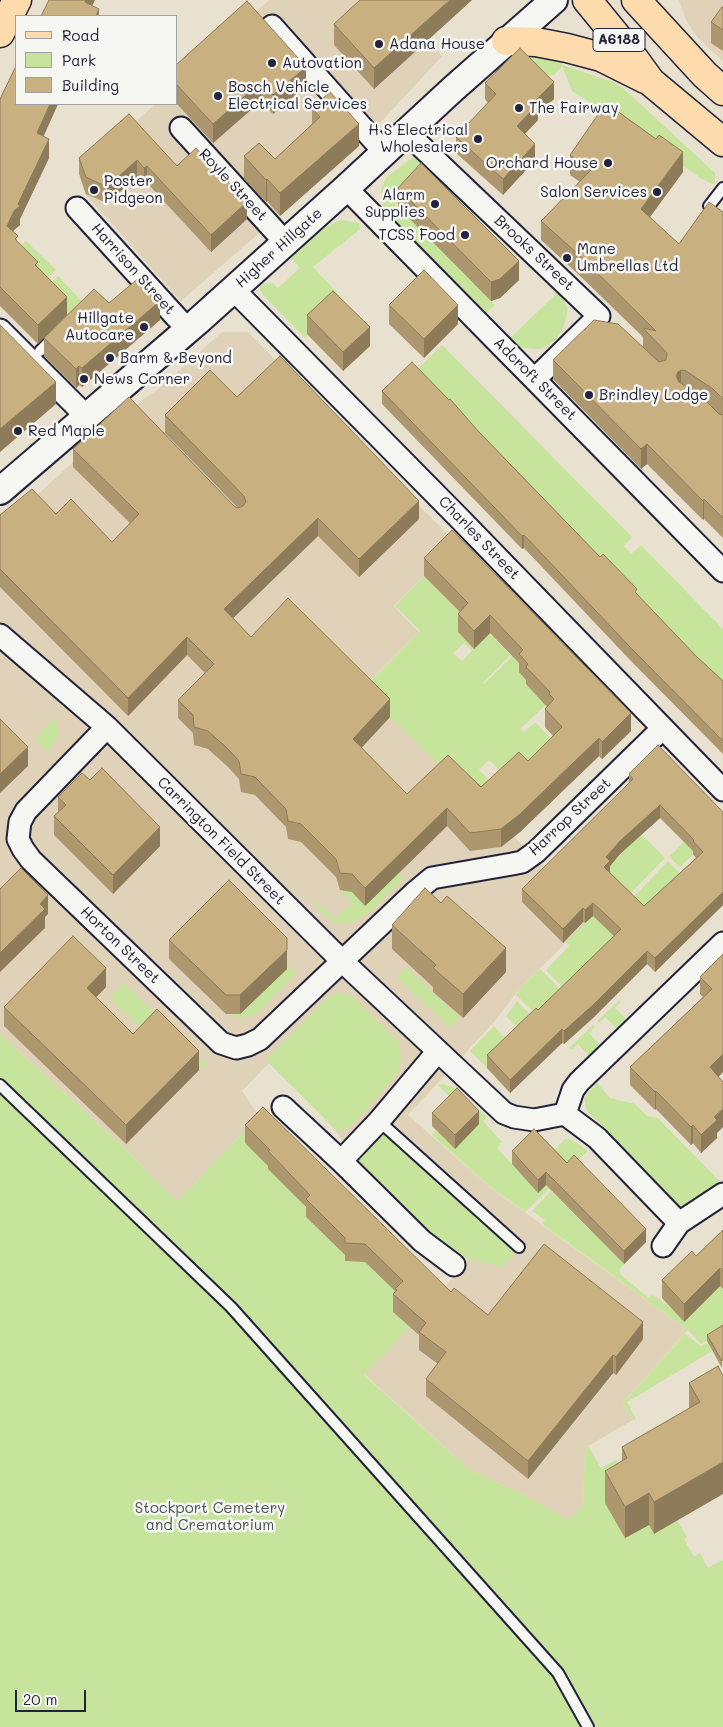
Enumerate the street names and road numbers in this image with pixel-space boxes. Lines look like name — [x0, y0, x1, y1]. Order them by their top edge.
road number: A6188 — [593, 28, 645, 52]
street label: Royle Street — [195, 145, 271, 225]
street label: Higher Hillgate — [232, 204, 326, 292]
street label: Brooks Street — [490, 211, 578, 295]
street label: Harrison Street — [87, 220, 179, 318]
street label: Adcroft Street — [490, 334, 580, 424]
street label: Charles Street — [435, 493, 523, 583]
street label: Carrington Field Street — [153, 773, 289, 909]
street label: Harrop Street — [525, 774, 615, 860]
street label: Horton Street — [77, 903, 163, 987]

